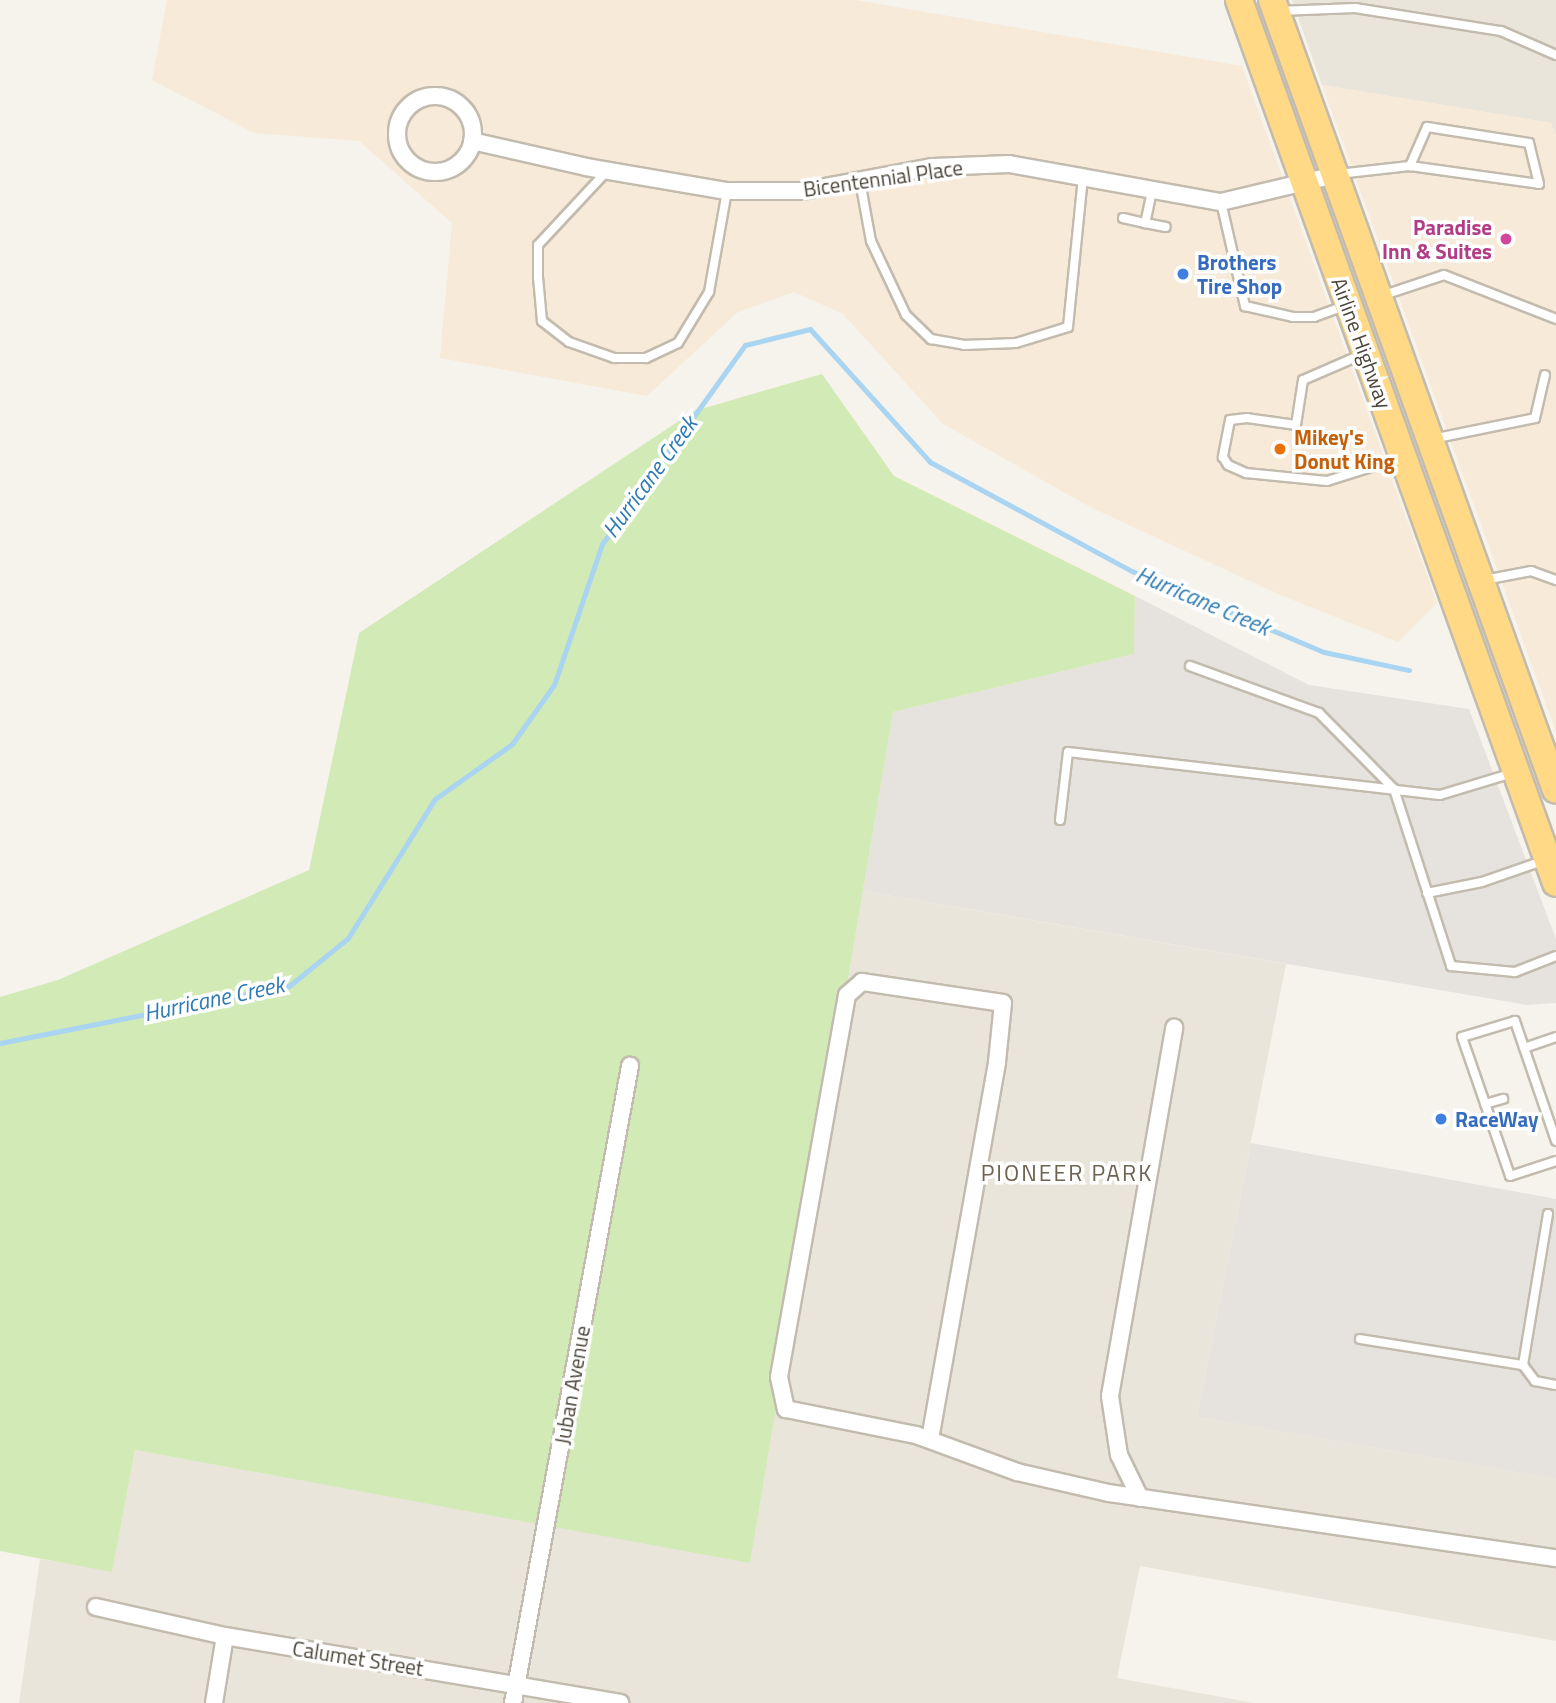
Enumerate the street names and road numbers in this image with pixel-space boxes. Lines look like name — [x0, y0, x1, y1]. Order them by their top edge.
street label: Bicentennial Place — [802, 154, 964, 202]
street label: Airline Highway — [1327, 274, 1397, 412]
street label: Juban Avenue — [549, 1324, 595, 1446]
street label: Calumet Street — [291, 1635, 425, 1681]

